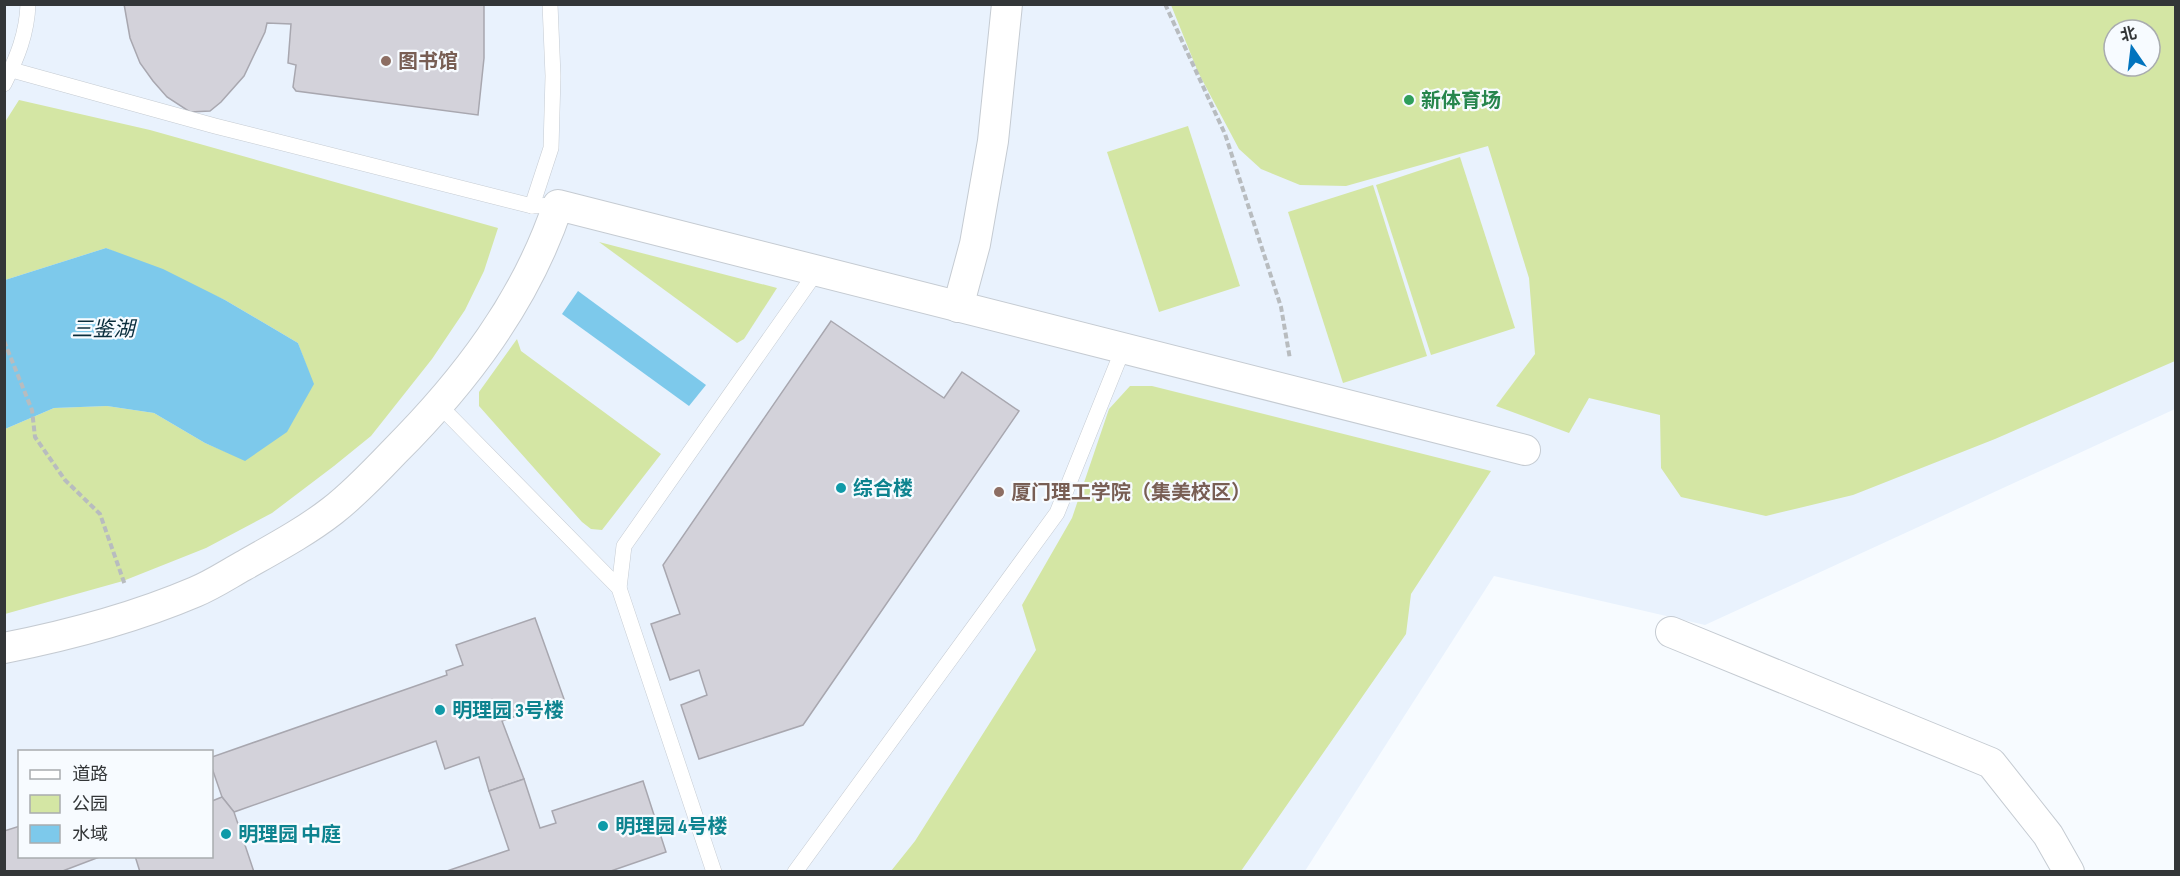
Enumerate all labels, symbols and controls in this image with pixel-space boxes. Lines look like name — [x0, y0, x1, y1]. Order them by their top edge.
north arrow — [2102, 18, 2162, 78]
text: 北 — [2119, 24, 2139, 46]
place label: 图书馆 — [398, 50, 458, 74]
marker: 图书馆 — [379, 54, 393, 68]
place label: 新体育场 — [1421, 89, 1501, 113]
marker: 新体育场 — [1402, 93, 1416, 107]
water label: 三鉴湖 — [72, 317, 137, 342]
place label: 综合楼 — [853, 477, 913, 501]
marker: 综合楼 — [834, 481, 848, 495]
place label: 厦门理工学院（集美校区） — [1011, 481, 1251, 505]
marker: 厦门理工学院（集美校区） — [992, 485, 1006, 499]
place label: 明理园 3号楼 — [452, 699, 564, 723]
marker: 明理园 3号楼 — [433, 703, 447, 717]
legend — [18, 750, 213, 858]
text: 道路 — [72, 764, 108, 785]
text: 公园 — [72, 794, 108, 815]
place label: 明理园 4号楼 — [615, 815, 727, 839]
marker: 明理园 4号楼 — [596, 819, 610, 833]
place label: 明理园 中庭 — [238, 823, 341, 847]
text: 水域 — [72, 824, 108, 845]
marker: 明理园 中庭 — [219, 827, 233, 841]

